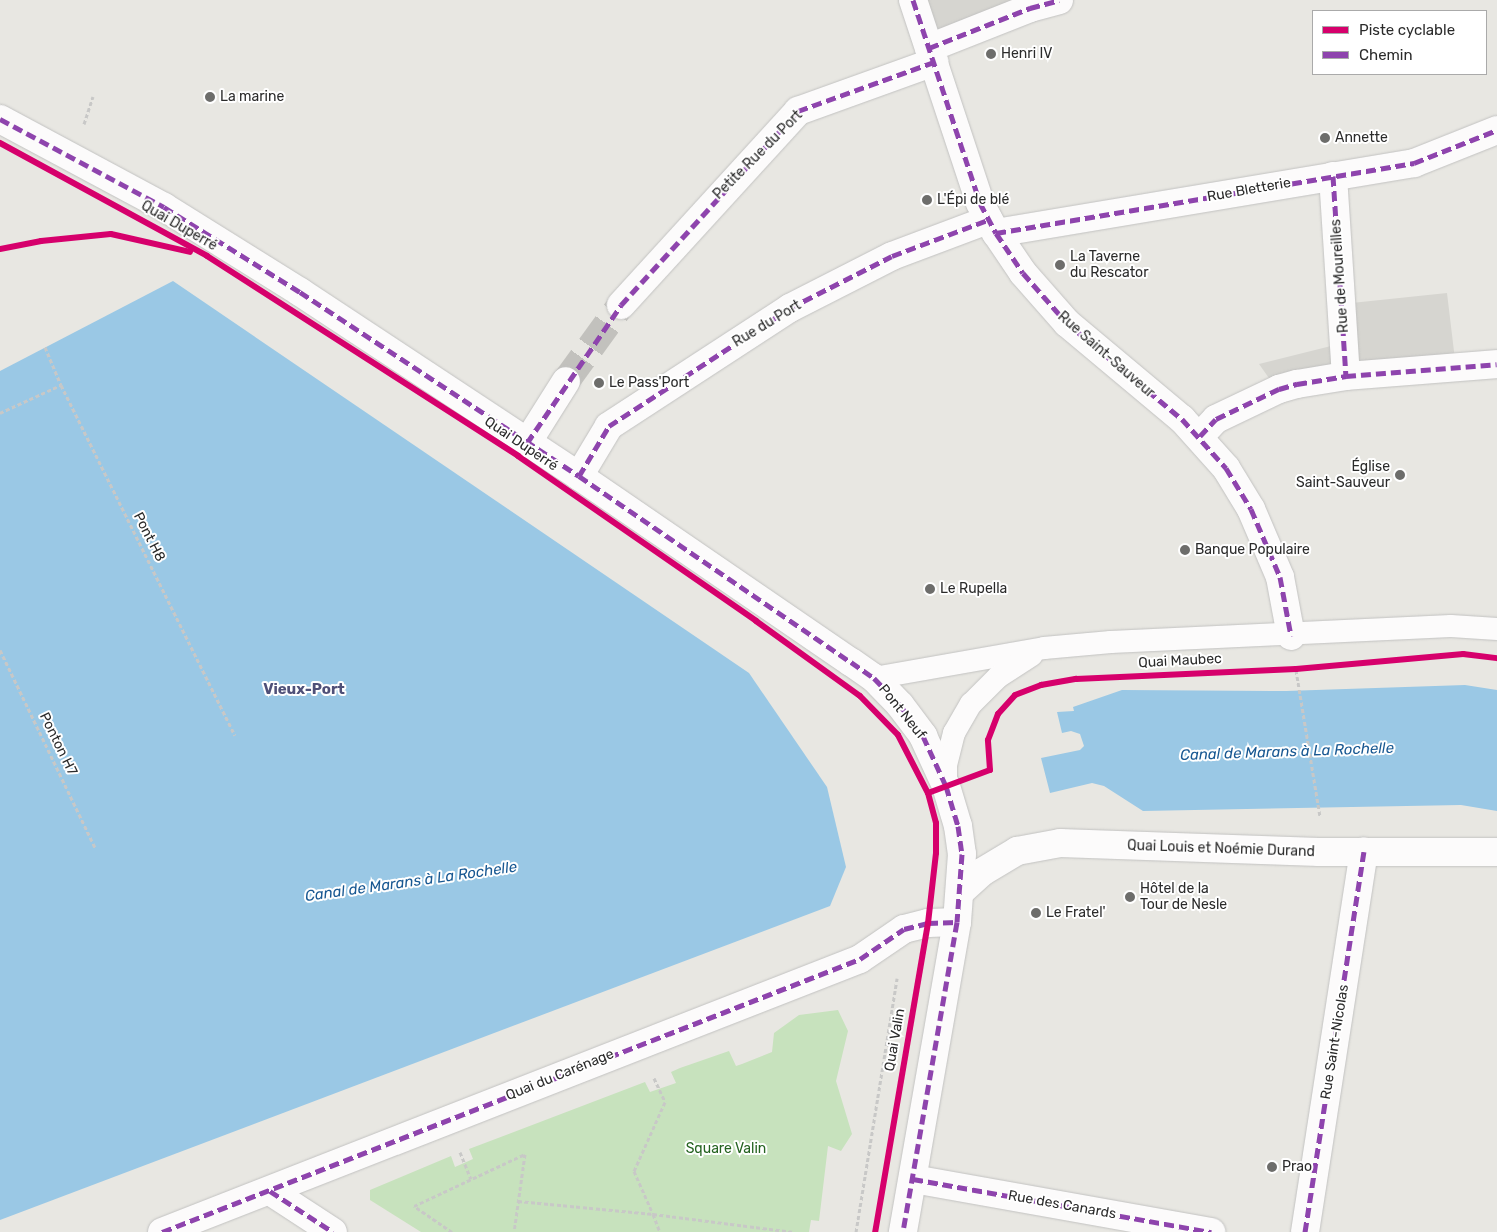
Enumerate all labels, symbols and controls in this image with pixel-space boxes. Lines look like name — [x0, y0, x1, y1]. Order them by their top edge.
legend — [1312, 10, 1487, 75]
text: Piste cyclable — [1359, 21, 1455, 39]
place label: Henri IV — [1001, 46, 1052, 62]
text: Chemin — [1359, 46, 1413, 64]
marker: Henri IV — [985, 48, 997, 60]
place label: La marine — [220, 89, 284, 105]
marker: La marine — [204, 91, 216, 103]
street label: Petite Rue du Port — [710, 107, 806, 203]
place label: Annette — [1335, 130, 1388, 146]
marker: Annette — [1319, 132, 1331, 144]
street label: Rue Bletterie — [1206, 174, 1292, 206]
place label: L'Épi de blé — [937, 192, 1009, 208]
marker: L'Épi de blé — [921, 194, 933, 206]
street label: Quai Duperré — [138, 197, 220, 255]
street label: Rue de Moureilles — [1328, 218, 1352, 334]
place label: La Taverne du Rescator — [1070, 249, 1148, 282]
marker: La Taverne du Rescator — [1054, 259, 1066, 271]
street label: Rue du Port — [730, 297, 804, 351]
street label: Rue Saint-Sauveur — [1054, 308, 1158, 402]
place label: Le Pass'Port — [609, 375, 689, 391]
marker: Le Pass'Port — [593, 377, 605, 389]
street label: Quai Duperré — [481, 413, 561, 475]
place label: Église Saint-Sauveur — [1296, 459, 1390, 492]
marker: Église Saint-Sauveur — [1394, 469, 1406, 481]
street label: Pont H8 — [129, 510, 169, 564]
place label: Banque Populaire — [1195, 542, 1310, 558]
marker: Banque Populaire — [1179, 544, 1191, 556]
place label: Le Rupella — [940, 581, 1007, 597]
marker: Le Rupella — [924, 583, 936, 595]
street label: Quai Maubec — [1138, 650, 1222, 672]
district label: Vieux-Port — [263, 681, 345, 699]
street label: Pont Neuf — [875, 681, 929, 743]
street label: Ponton H7 — [36, 710, 80, 778]
water label: Canal de Marans à La Rochelle — [1180, 739, 1394, 765]
street label: Quai Louis et Noémie Durand — [1127, 837, 1315, 861]
water label: Canal de Marans à La Rochelle — [304, 858, 518, 906]
place label: Hôtel de la Tour de Nesle — [1140, 881, 1228, 914]
marker: Hôtel de la Tour de Nesle — [1124, 891, 1136, 903]
place label: Le Fratel' — [1046, 905, 1106, 921]
marker: Le Fratel' — [1030, 907, 1042, 919]
street label: Rue Saint-Nicolas — [1318, 983, 1352, 1101]
street label: Quai Valin — [881, 1007, 909, 1073]
street label: Quai du Carénage — [503, 1046, 617, 1104]
park label: Square Valin — [685, 1141, 767, 1157]
place label: Prao — [1282, 1159, 1312, 1175]
marker: Prao — [1266, 1161, 1278, 1173]
street label: Rue des Canards — [1007, 1187, 1117, 1223]

